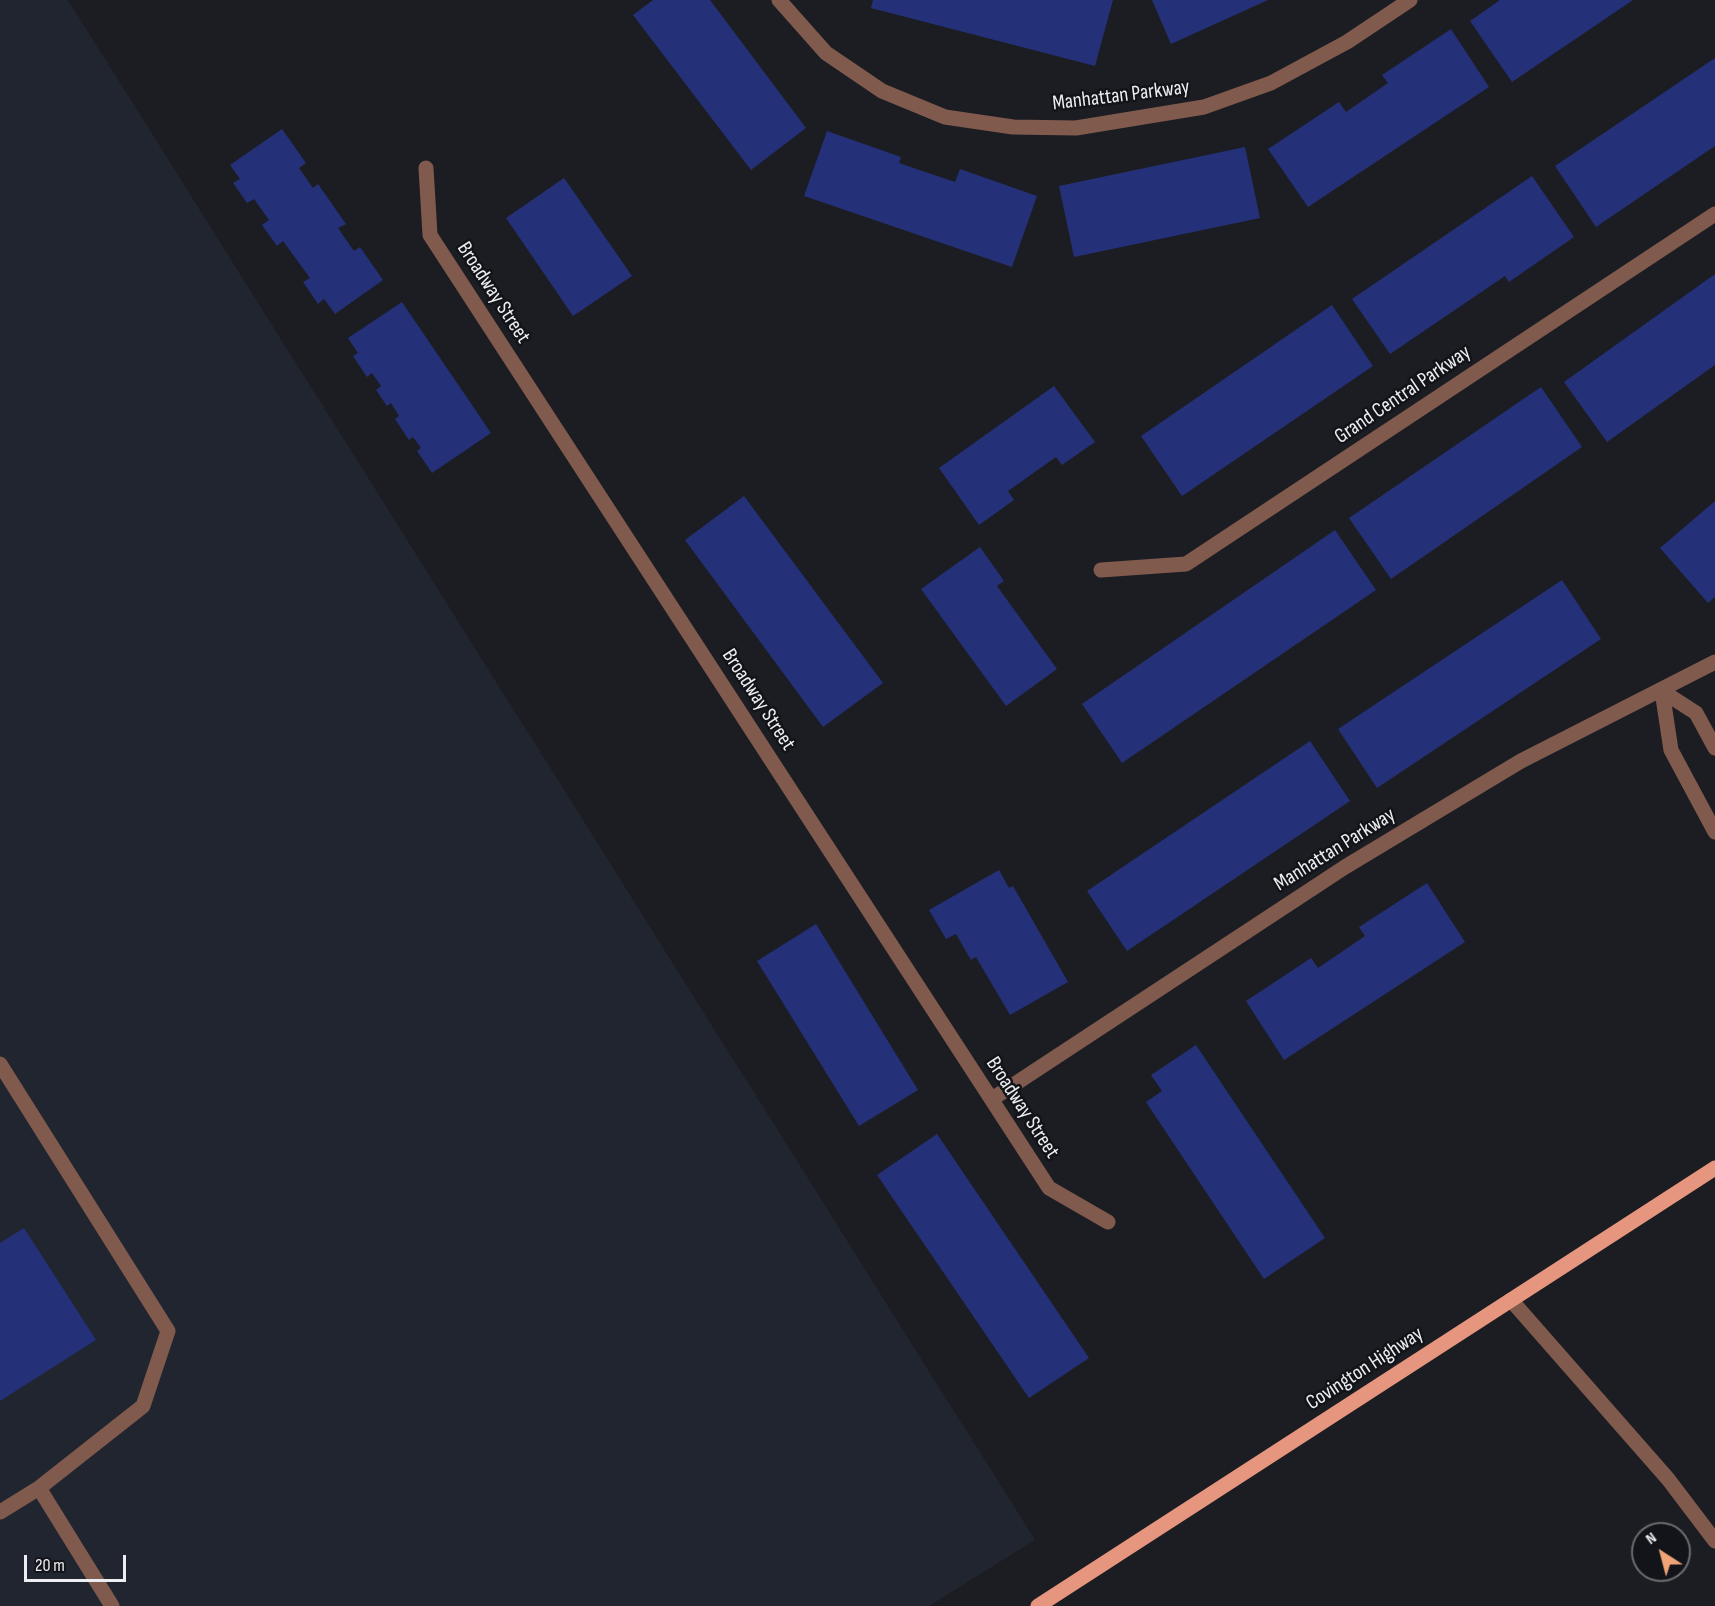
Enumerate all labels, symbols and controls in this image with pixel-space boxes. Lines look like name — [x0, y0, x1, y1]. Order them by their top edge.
street label: Manhattan Parkway — [1051, 75, 1191, 117]
street label: Broadway Street — [451, 238, 535, 348]
street label: Grand Central Parkway — [1330, 340, 1476, 450]
street label: Broadway Street — [716, 645, 800, 755]
street label: Manhattan Parkway — [1270, 803, 1400, 897]
street label: Broadway Street — [980, 1053, 1064, 1163]
street label: Covington Highway — [1302, 1322, 1428, 1416]
north arrow — [1631, 1522, 1691, 1582]
text: N — [1642, 1528, 1660, 1549]
scale bar — [27, 1543, 129, 1581]
text: 20 m — [35, 1555, 65, 1576]

